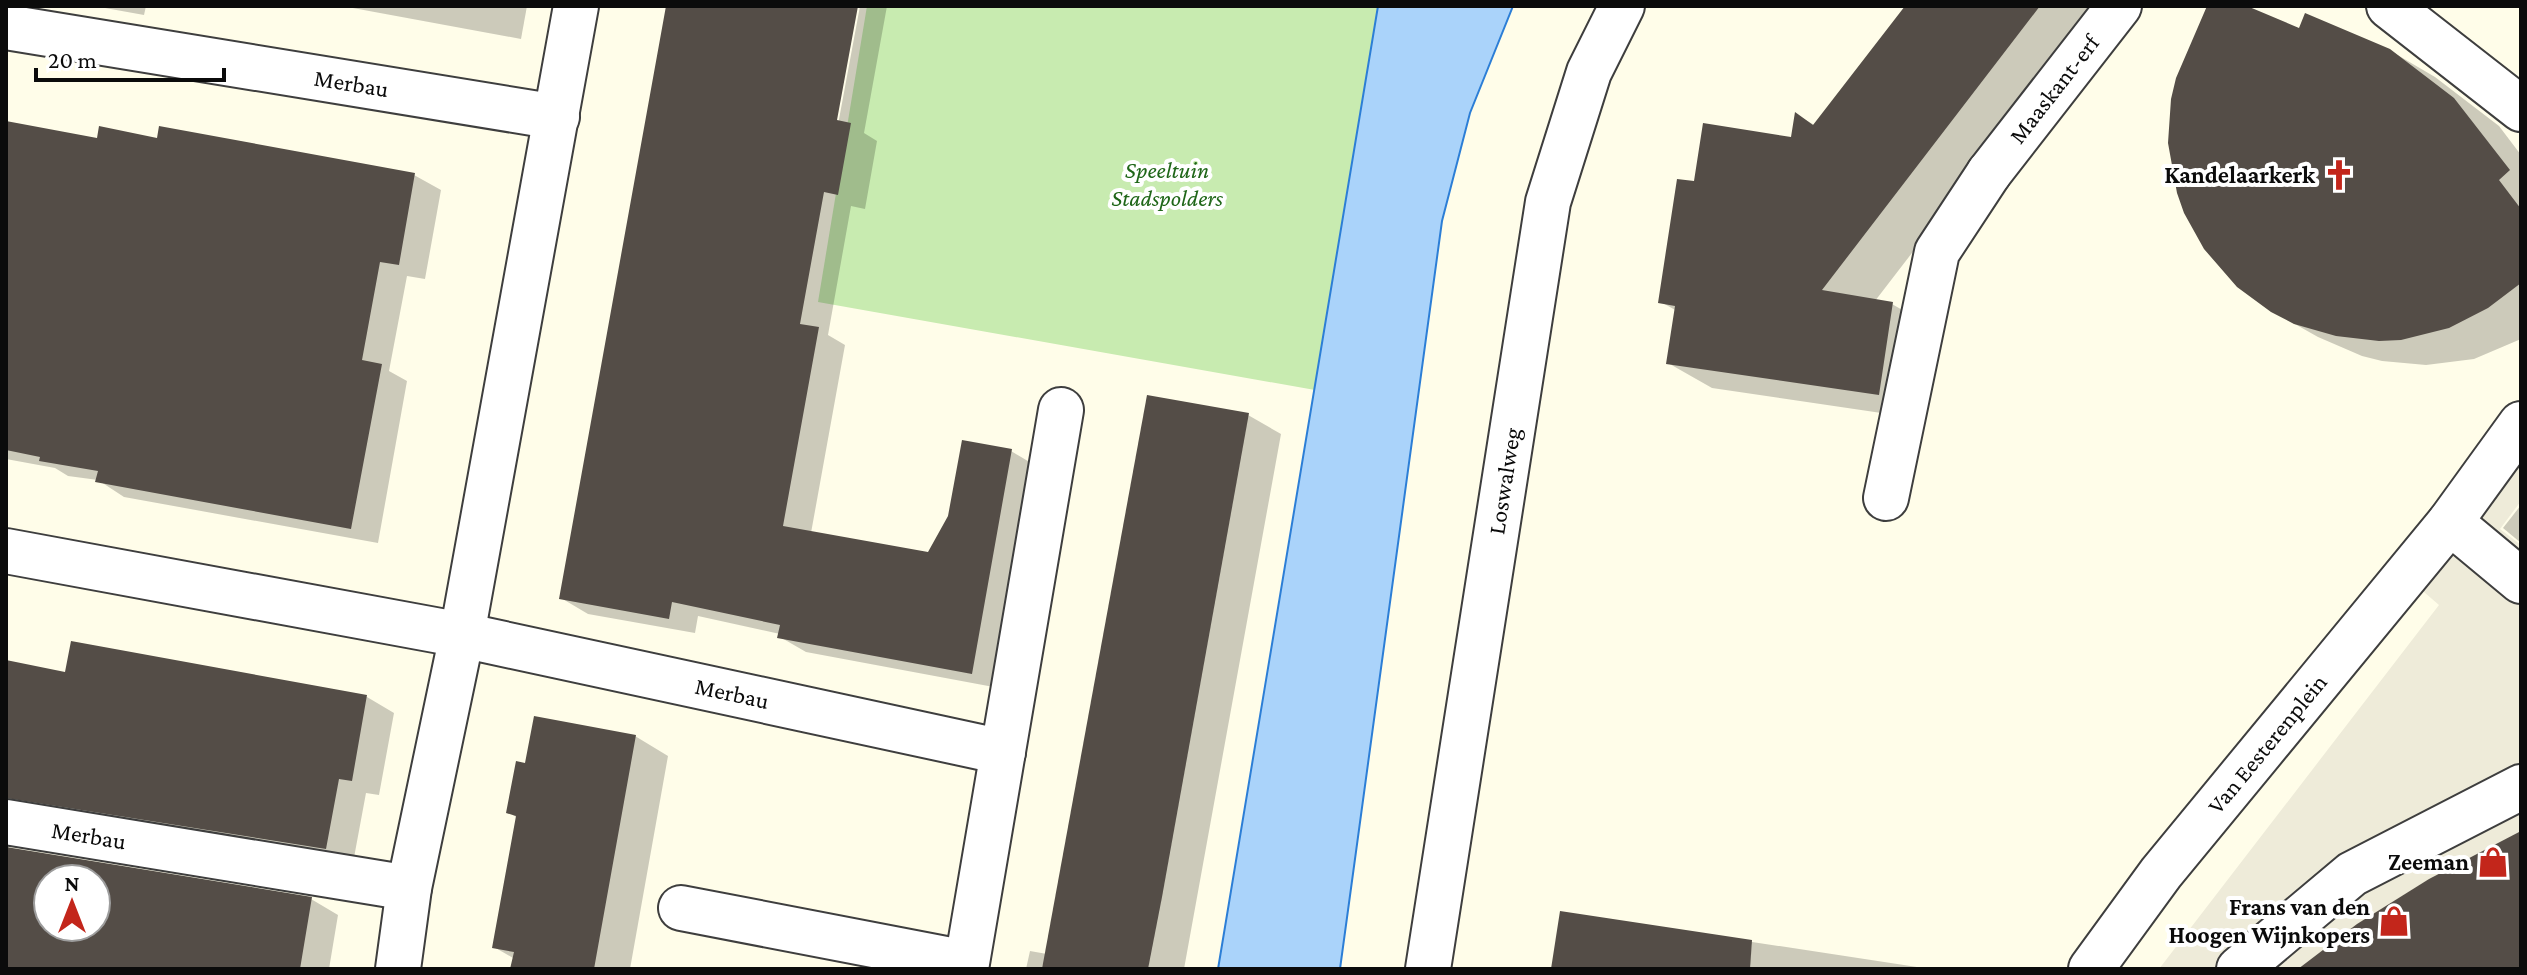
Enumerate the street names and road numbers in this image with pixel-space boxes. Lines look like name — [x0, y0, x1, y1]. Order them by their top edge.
street label: Maaskant-erf — [2003, 28, 2105, 149]
street label: Merbau — [312, 64, 391, 102]
street label: Loswalweg — [1482, 425, 1526, 536]
street label: Van Eesterenplein — [2202, 668, 2332, 819]
street label: Merbau — [693, 672, 772, 714]
street label: Merbau — [50, 816, 128, 855]

